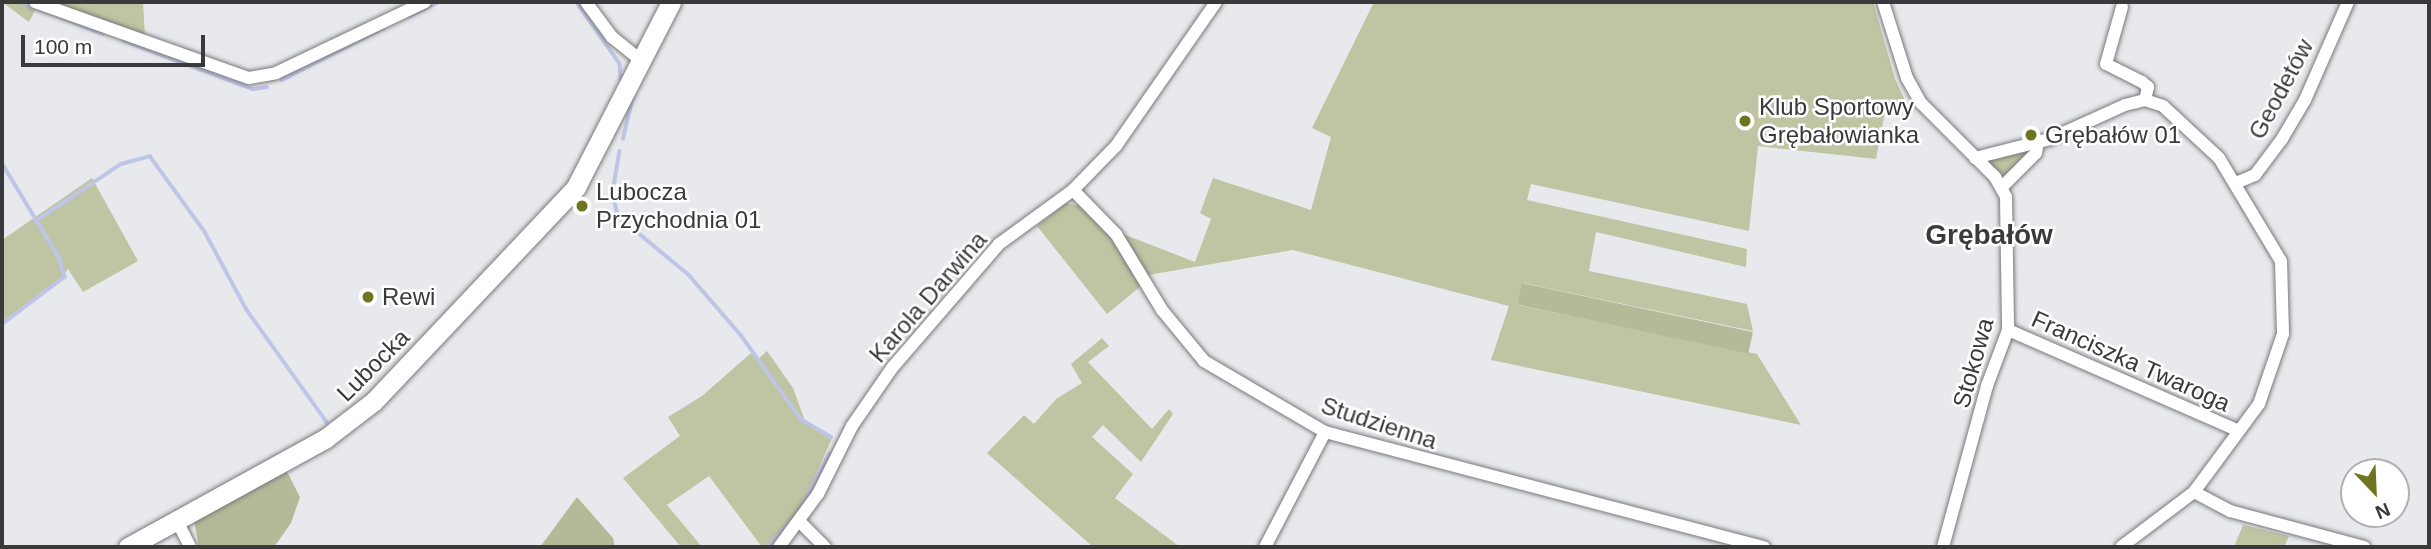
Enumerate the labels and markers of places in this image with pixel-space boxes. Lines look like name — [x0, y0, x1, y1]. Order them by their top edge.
place label: Klub Sportowy Grębałowianka — [1759, 93, 1919, 149]
marker: Klub Sportowy Grębałowianka — [1737, 113, 1753, 129]
place label: Grębałów 01 — [2045, 121, 2181, 149]
marker: Grębałów 01 — [2023, 127, 2039, 143]
place label: Lubocza Przychodnia 01 — [596, 178, 761, 234]
marker: Lubocza Przychodnia 01 — [574, 198, 590, 214]
place label: Rewi — [382, 283, 435, 311]
marker: Rewi — [360, 289, 376, 305]

